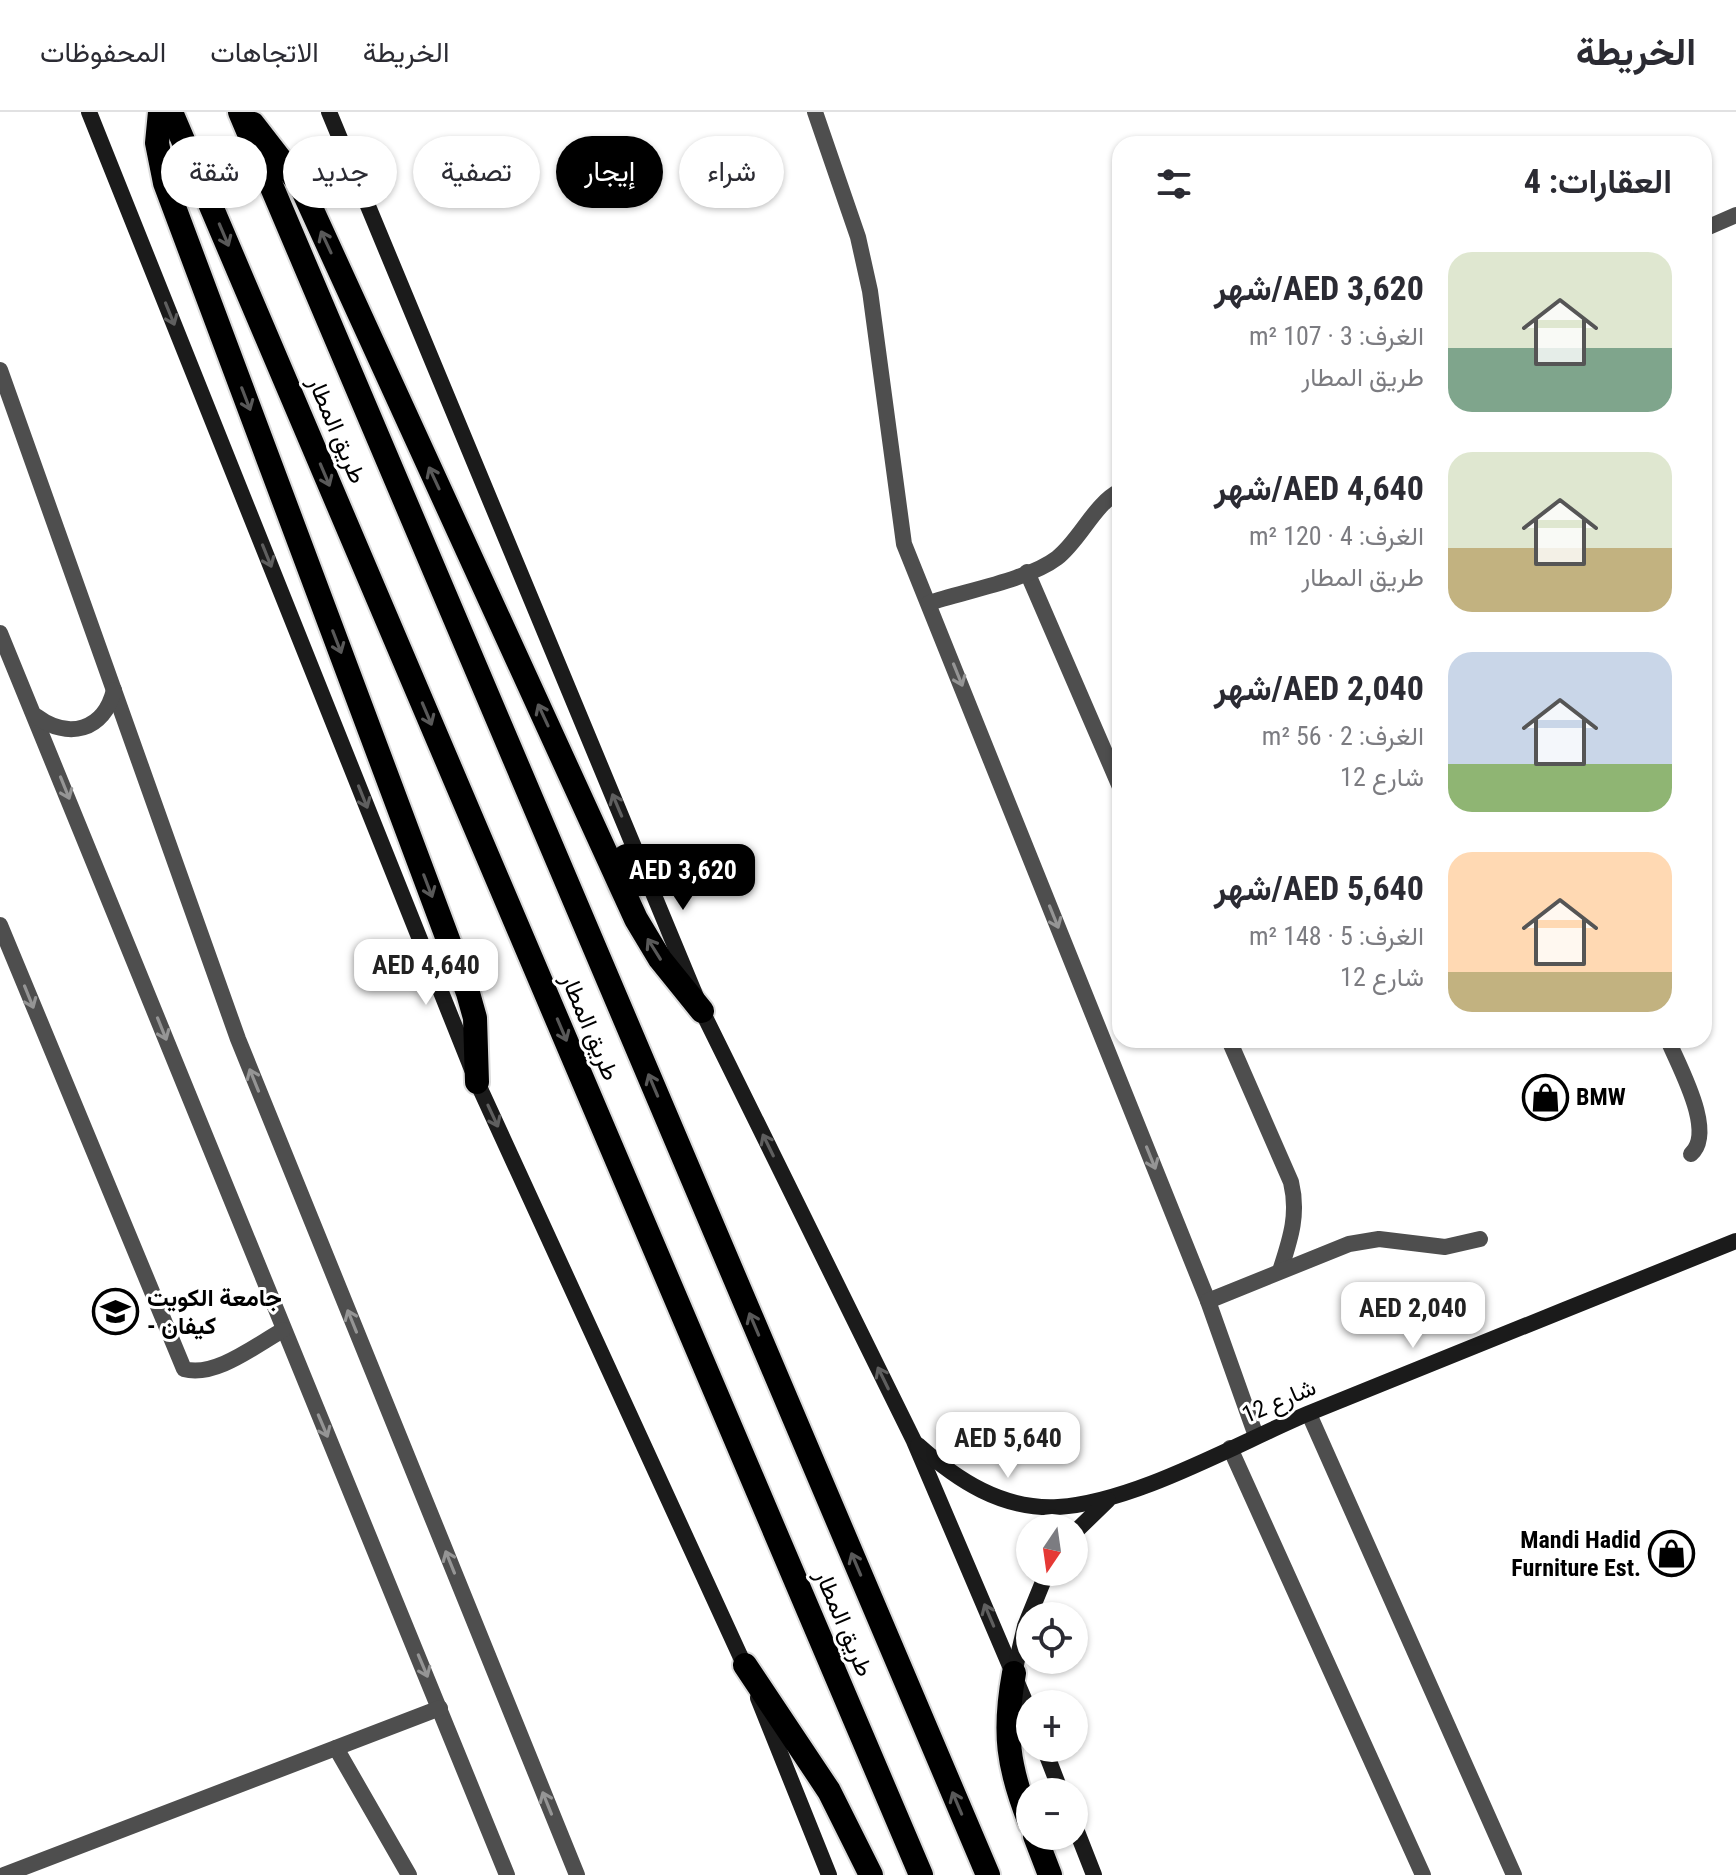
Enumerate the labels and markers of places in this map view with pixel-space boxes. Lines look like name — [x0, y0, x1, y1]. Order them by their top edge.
pin: AED 3,620 — [591, 844, 775, 912]
pin: AED 4,640 — [334, 939, 518, 1007]
shop icon: BMW — [1521, 1073, 1569, 1121]
place label: BMW — [1576, 1083, 1626, 1111]
pin: AED 2,040 — [1321, 1282, 1505, 1350]
place label: جامعة الكويت - كيفان — [147, 1284, 282, 1340]
school or university icon: جامعة الكويت - كيفان — [92, 1288, 140, 1336]
pin: AED 5,640 — [916, 1412, 1100, 1480]
place label: Mandi Hadid Furniture Est. — [1511, 1526, 1641, 1582]
shop icon: Mandi Hadid Furniture Est. — [1648, 1530, 1696, 1578]

